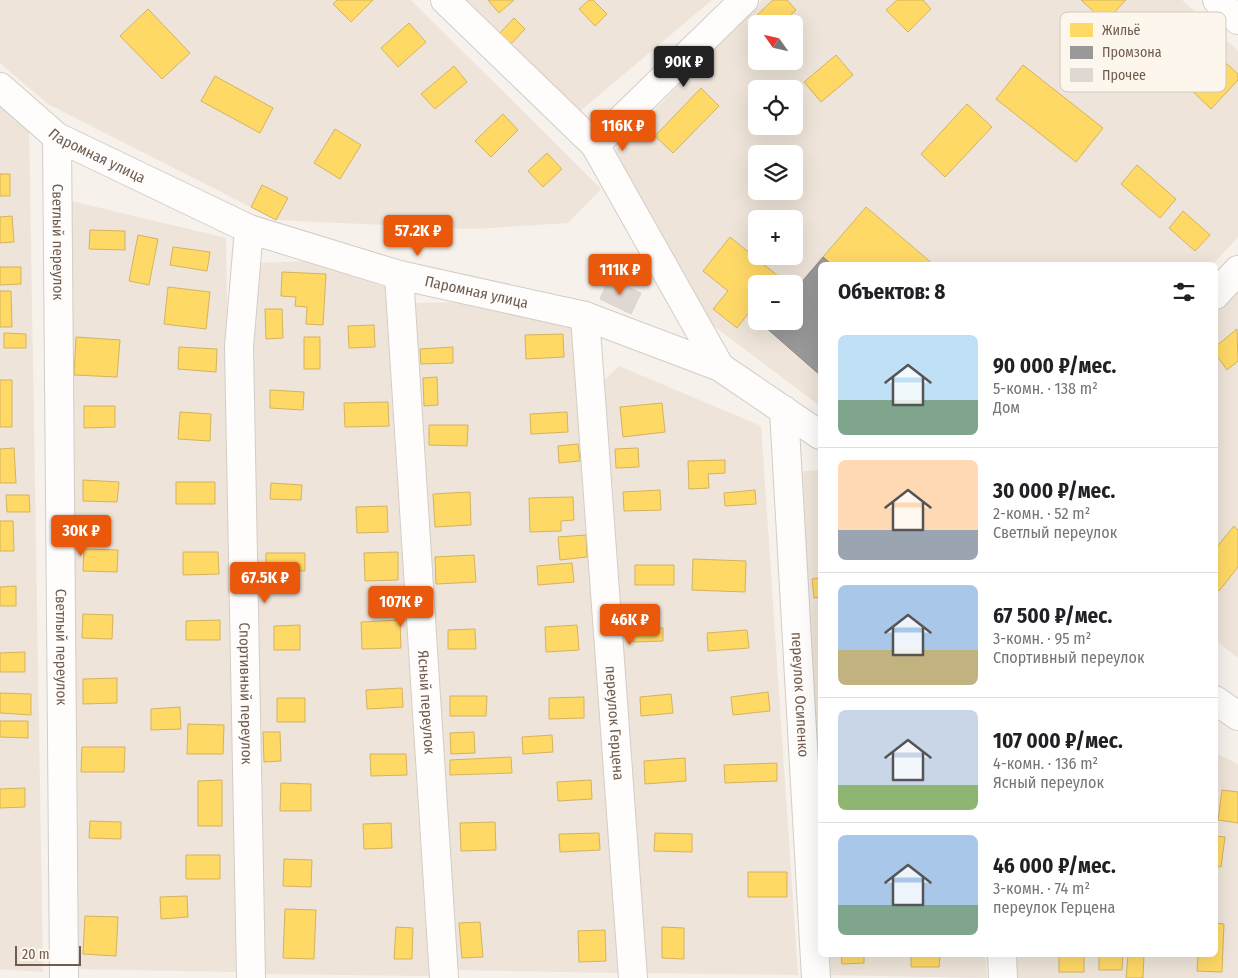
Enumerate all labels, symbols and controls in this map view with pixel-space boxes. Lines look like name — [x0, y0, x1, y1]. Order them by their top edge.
legend — [1060, 12, 1226, 92]
north arrow — [748, 15, 802, 70]
map controls — [748, 15, 803, 330]
text: Жильё — [1102, 22, 1141, 39]
text: Промзона — [1102, 44, 1162, 61]
pin: 90K ₽ — [649, 46, 719, 88]
text: 90K ₽ — [665, 52, 703, 71]
text: Прочее — [1102, 67, 1146, 84]
button: locate — [748, 80, 803, 135]
pin: 116K ₽ — [582, 110, 664, 152]
text: 116K ₽ — [602, 116, 644, 135]
street label: Паромная улица — [45, 125, 148, 187]
button: layers — [748, 145, 803, 200]
street label: Светлый переулок — [48, 184, 67, 300]
button: + — [748, 210, 803, 265]
pin: 57.2K ₽ — [372, 214, 464, 257]
text: 57.2K ₽ — [395, 221, 441, 240]
pin: 111K ₽ — [579, 254, 661, 296]
text: 111K ₽ — [599, 260, 641, 279]
street label: Паромная улица — [423, 272, 530, 312]
button: − — [748, 275, 803, 330]
icon: filters — [1170, 278, 1198, 306]
text: Объектов: 8 — [838, 279, 945, 305]
text: 90 000 ₽/мес. — [993, 353, 1116, 379]
icon: home — [878, 355, 938, 415]
text: 5-комн. · 138 m² — [993, 379, 1098, 398]
text: Дом — [993, 398, 1020, 417]
text: 30 000 ₽/мес. — [993, 478, 1115, 504]
icon: home — [878, 480, 938, 540]
text: 2-комн. · 52 m² — [993, 504, 1090, 523]
pin: 30K ₽ — [46, 514, 116, 557]
text: 30K ₽ — [62, 521, 100, 540]
text: Светлый переулок — [993, 523, 1117, 542]
pin: 67.5K ₽ — [219, 562, 311, 604]
text: 67.5K ₽ — [241, 568, 289, 587]
pin: 107K ₽ — [360, 586, 442, 628]
street label: Светлый переулок — [52, 589, 71, 705]
text: 107K ₽ — [379, 592, 423, 611]
text: 67 500 ₽/мес. — [993, 603, 1112, 629]
pin: 46K ₽ — [595, 604, 665, 646]
icon: home — [878, 605, 938, 665]
text: 46K ₽ — [611, 610, 649, 629]
street label: Спортивный переулок — [235, 622, 256, 765]
text: 3-комн. · 95 m² — [993, 629, 1091, 648]
street label: переулок Осипенко — [788, 631, 813, 758]
text: Спортивный переулок — [993, 648, 1144, 667]
street label: Ясный переулок — [414, 650, 439, 755]
street label: переулок Герцена — [601, 665, 628, 781]
text: 107 000 ₽/мес. — [993, 728, 1123, 754]
icon: home — [878, 730, 938, 790]
text: 4-комн. · 136 m² — [993, 754, 1098, 773]
text: Ясный переулок — [993, 773, 1104, 792]
text: 46 000 ₽/мес. — [993, 853, 1116, 879]
icon: home — [878, 855, 938, 915]
text: 3-комн. · 74 m² — [993, 879, 1090, 898]
text: переулок Герцена — [993, 898, 1115, 917]
scale bar — [15, 943, 81, 966]
text: 20 m — [22, 946, 50, 963]

